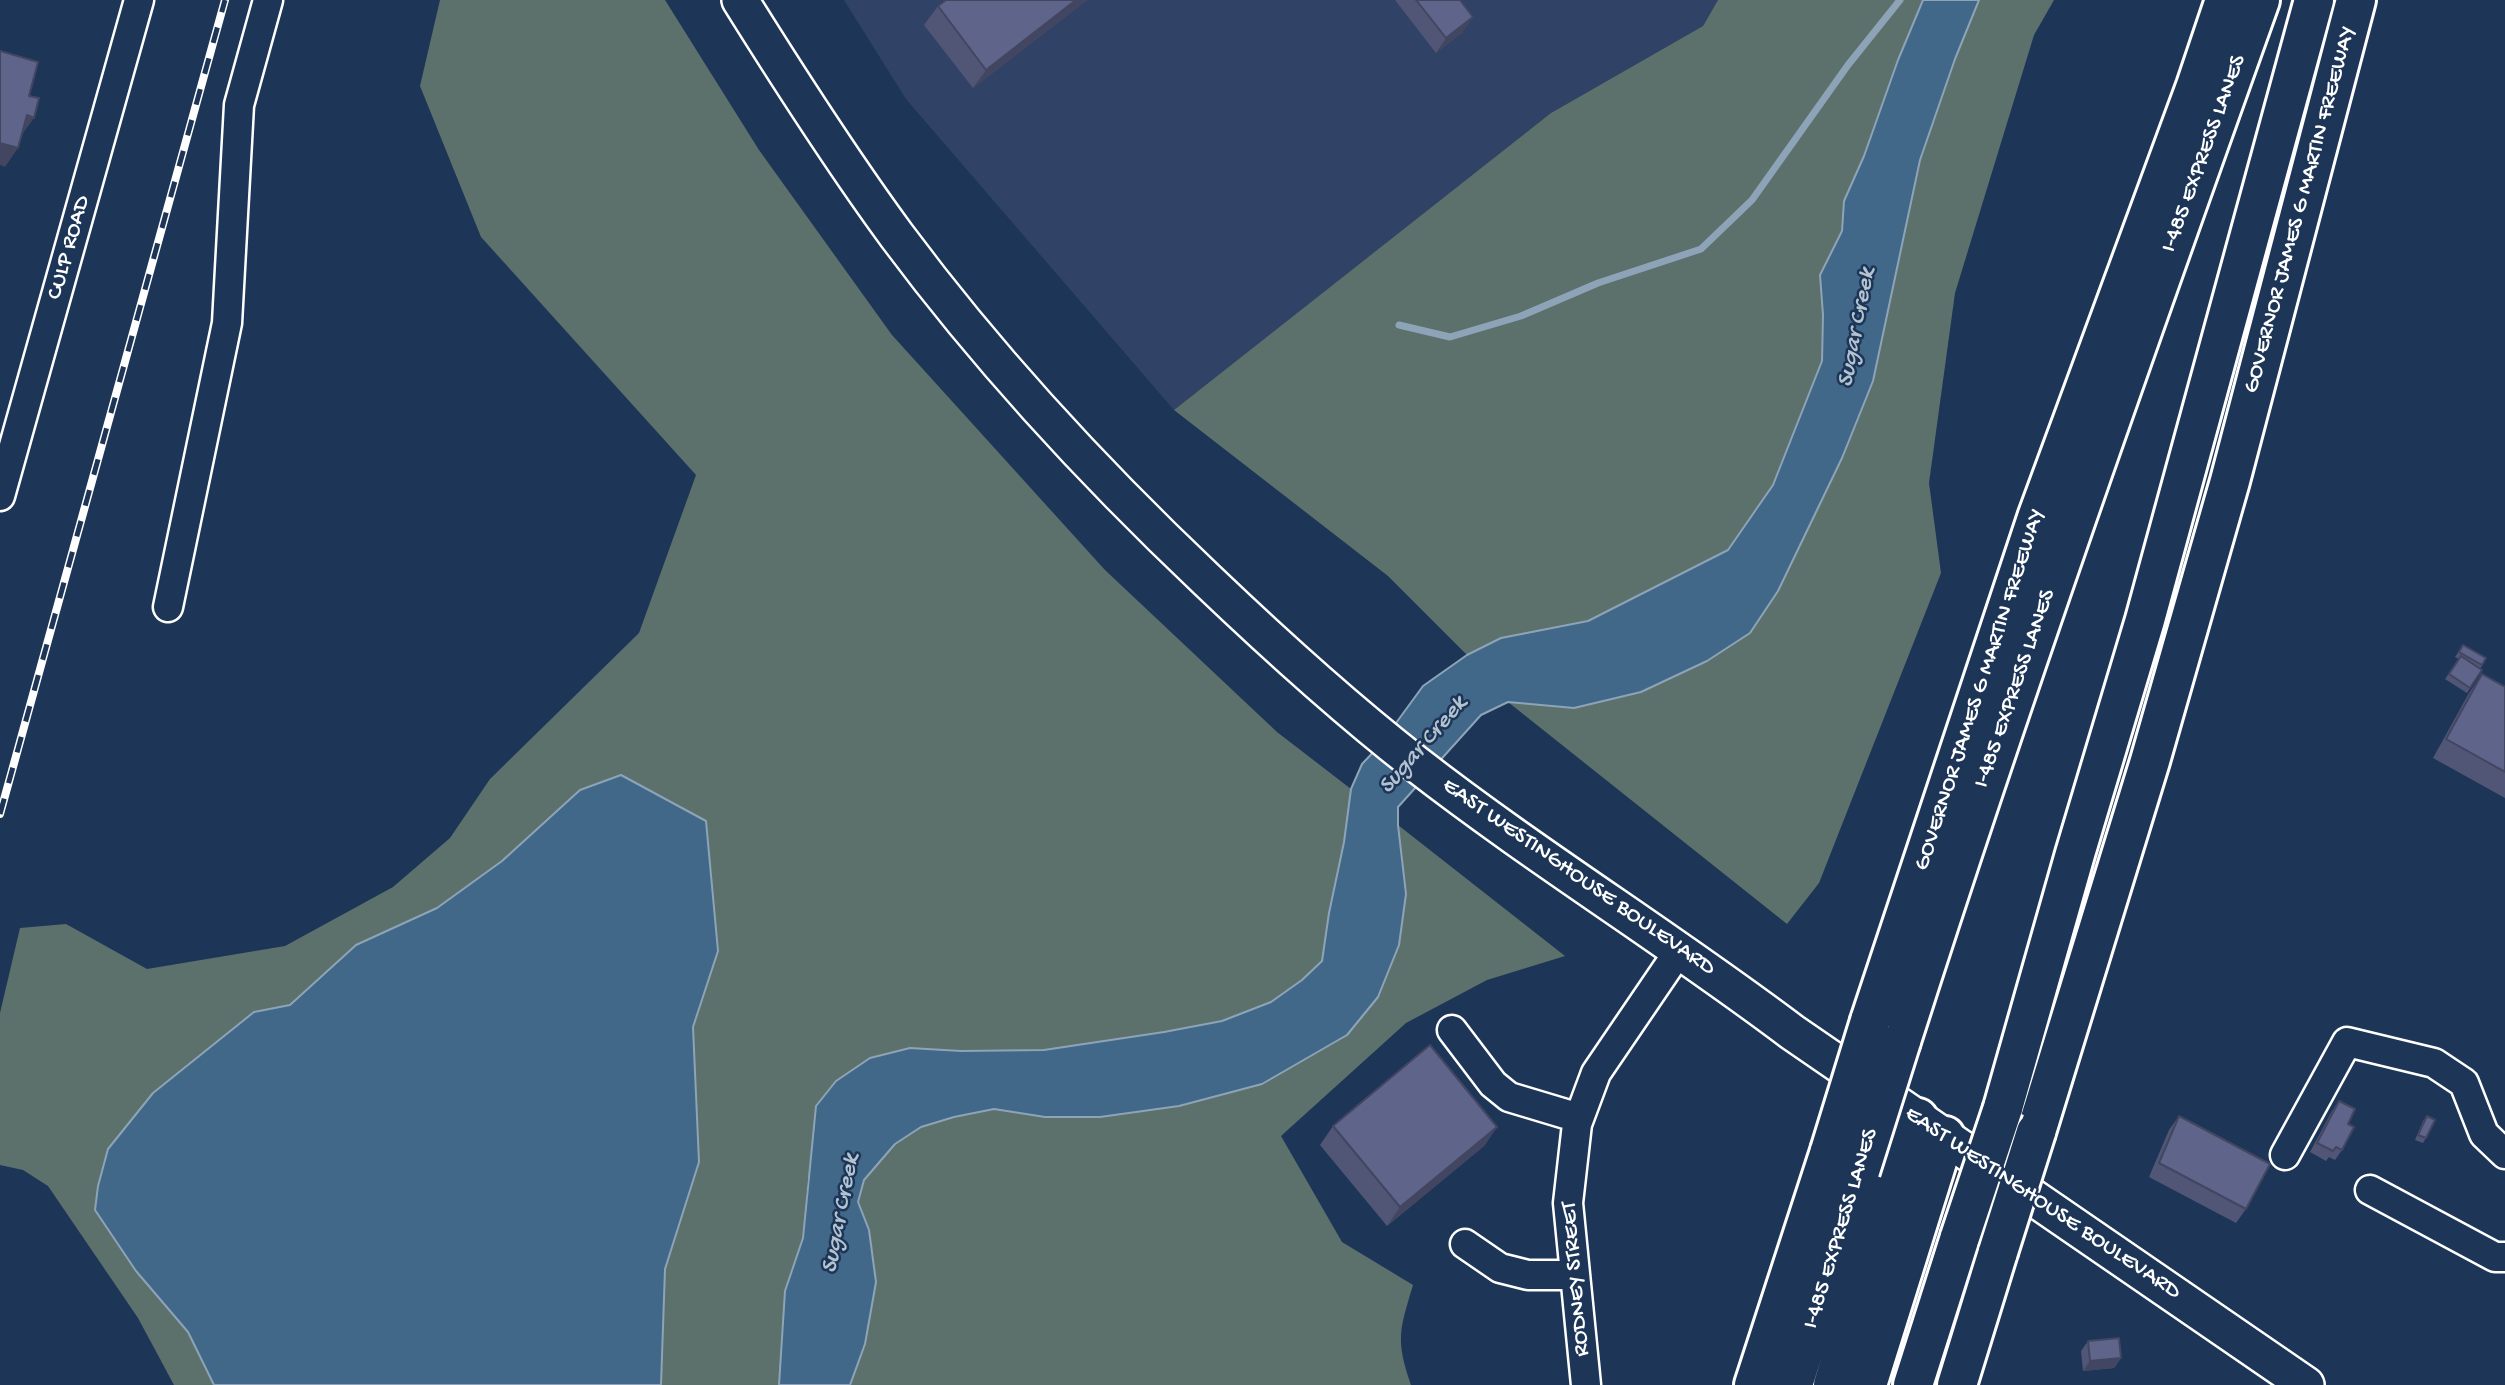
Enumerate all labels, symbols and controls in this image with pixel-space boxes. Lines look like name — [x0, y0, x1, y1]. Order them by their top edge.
street label: GOVERNOR JAMES G MARTIN FREEWAY — [2239, 24, 2363, 396]
street label: I-485 EXPRESS LANES — [2156, 51, 2254, 257]
street label: CULP ROAD — [42, 193, 98, 303]
water label: Sugar Creek — [1832, 266, 1884, 390]
street label: GOVERNOR JAMES G MARTIN FREEWAY — [1909, 506, 2053, 874]
street label: I-485 EXPRESS LANES — [1969, 586, 2063, 792]
water label: Sugar Creek — [1374, 691, 1474, 801]
street label: EAST WESTINGHOUSE BOULEVARD — [1436, 773, 1720, 983]
street label: EAST WESTINGHOUSE BOULEVARD — [1899, 1101, 2185, 1307]
street label: I-485 EXPRESS LANES — [1798, 1125, 1886, 1333]
water label: Sugar Creek — [816, 1152, 868, 1276]
street label: RODNEY STREET — [1556, 1200, 1598, 1358]

